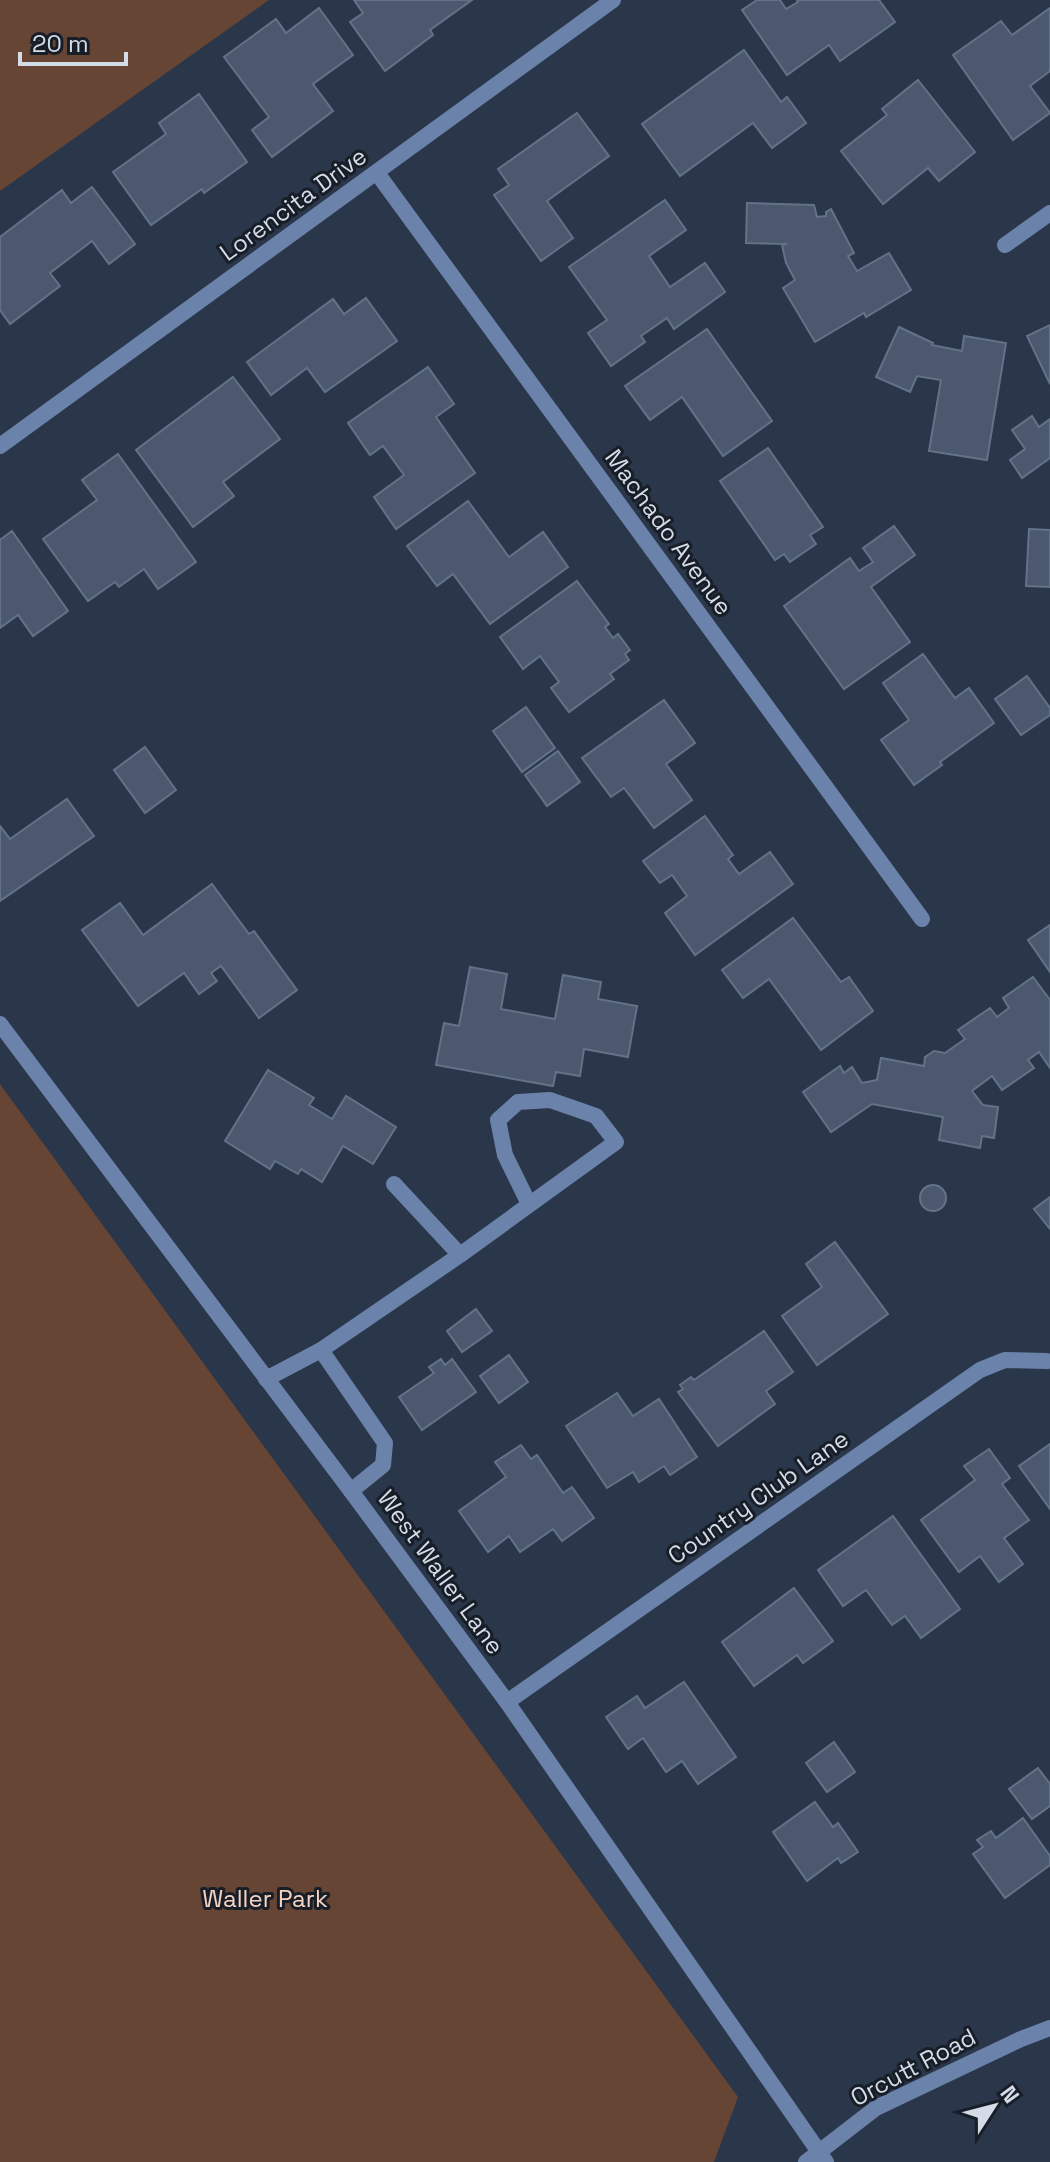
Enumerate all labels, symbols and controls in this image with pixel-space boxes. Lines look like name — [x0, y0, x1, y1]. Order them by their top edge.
scale bar — [20, 16, 126, 66]
text: 20 m — [32, 28, 89, 59]
street label: Lorencita Drive — [213, 140, 373, 268]
street label: Machado Avenue — [598, 443, 740, 621]
street label: Country Club Lane — [662, 1423, 854, 1571]
street label: West Waller Lane — [371, 1484, 511, 1660]
park label: Waller Park — [202, 1883, 328, 1914]
street label: Orcutt Road — [845, 2021, 981, 2113]
north arrow — [954, 2066, 1034, 2146]
text: N — [995, 2080, 1026, 2108]

